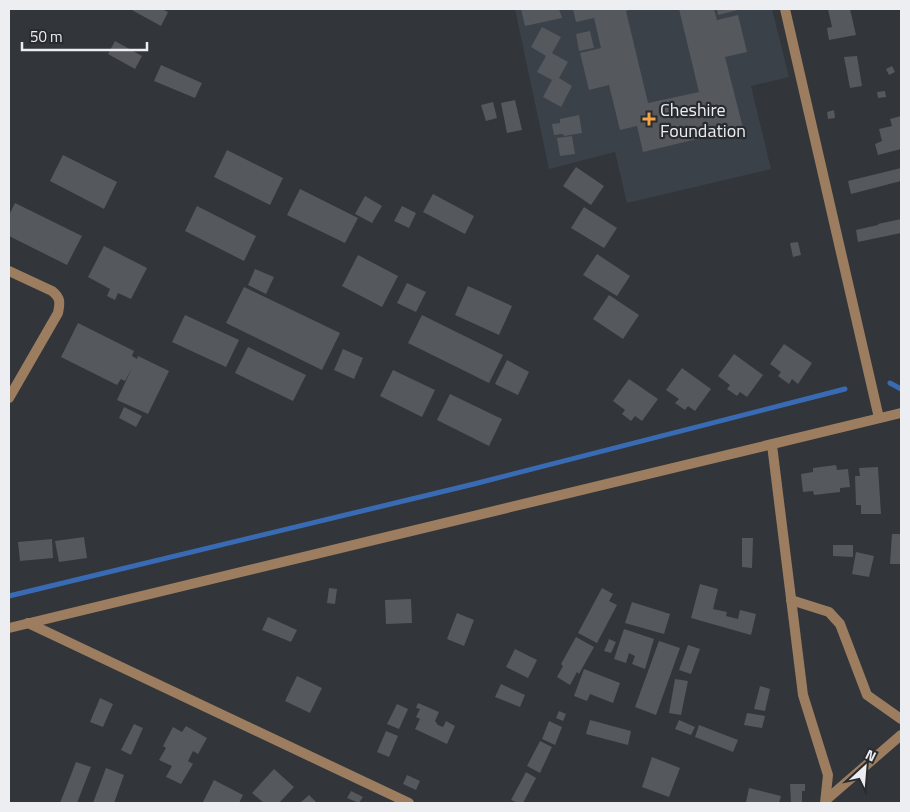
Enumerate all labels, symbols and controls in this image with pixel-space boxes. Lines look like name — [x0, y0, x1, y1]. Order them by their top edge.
scale bar — [22, 20, 148, 52]
text: 50 m — [30, 25, 63, 48]
place label: Cheshire Foundation — [660, 96, 746, 144]
marker: Cheshire Foundation — [642, 112, 656, 126]
north arrow — [840, 742, 890, 792]
text: N — [862, 743, 880, 766]

